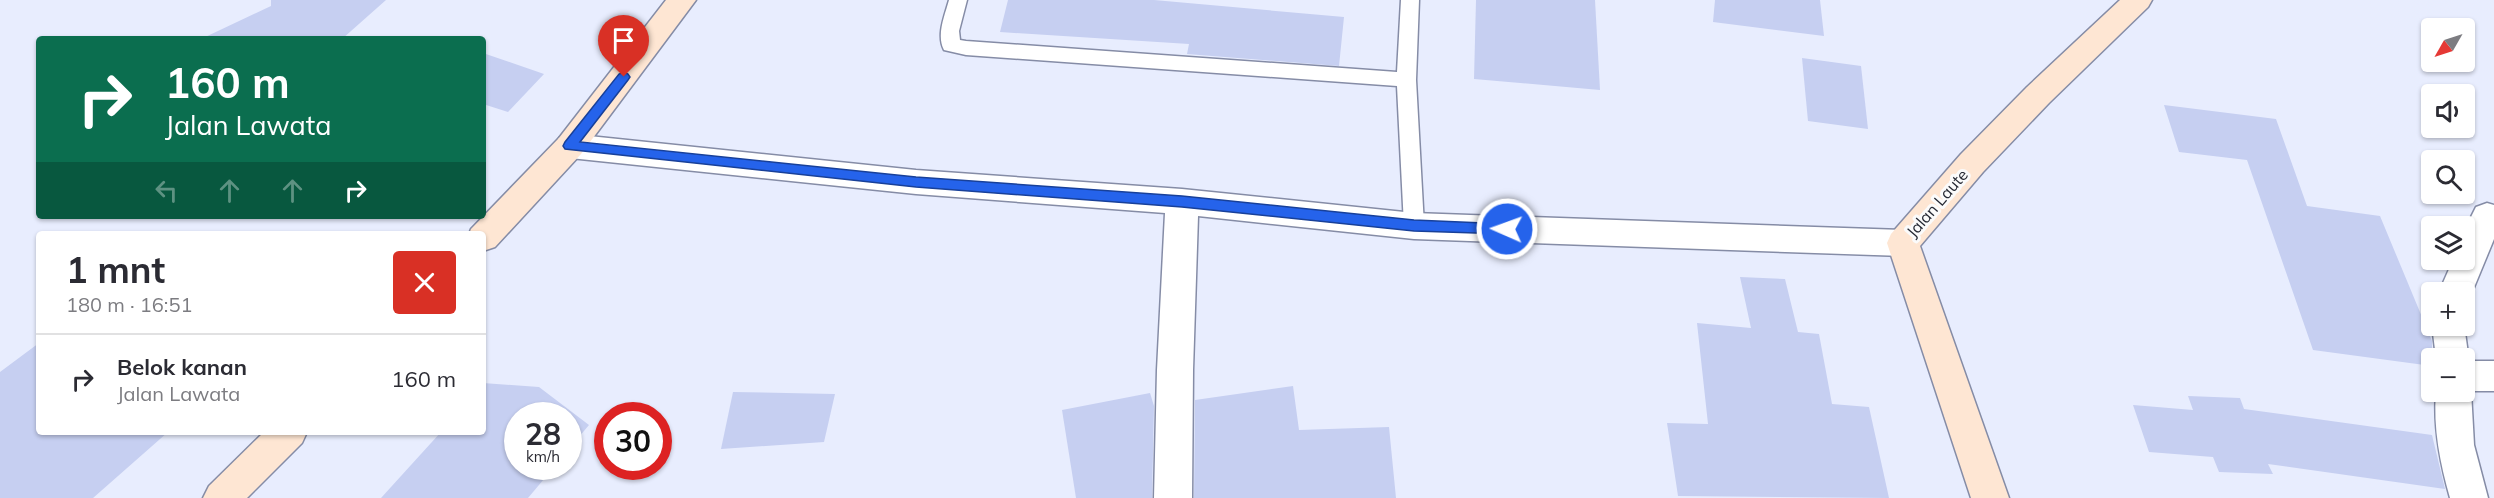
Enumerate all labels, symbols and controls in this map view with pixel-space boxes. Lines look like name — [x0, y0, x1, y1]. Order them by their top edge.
pin — [598, 15, 649, 77]
north arrow — [2421, 18, 2475, 72]
map controls — [2421, 18, 2475, 402]
icon: arrive — [607, 24, 640, 57]
text: 160 m — [165, 56, 290, 109]
icon: right — [66, 60, 144, 138]
button: sound — [2421, 84, 2475, 138]
text: Jalan Lawata — [165, 108, 331, 142]
button: search — [2421, 150, 2475, 204]
street label: Jalan Laute — [1902, 165, 1972, 241]
icon: left — [150, 174, 183, 207]
icon: ahead — [213, 174, 246, 207]
icon: ahead — [276, 174, 309, 207]
icon: right — [339, 174, 372, 207]
position arrow — [1475, 197, 1539, 261]
button: layers — [2421, 216, 2475, 270]
text: 1 mnt — [66, 247, 165, 292]
button: close — [393, 251, 456, 314]
button: + — [2421, 282, 2475, 336]
text: 180 m · 16:51 — [66, 292, 192, 317]
button: − — [2421, 348, 2475, 402]
text: Belok kanan — [117, 353, 247, 381]
icon: right — [66, 363, 99, 396]
text: 160 m — [391, 365, 456, 393]
text: Jalan Lawata — [117, 381, 240, 406]
speed limit sign: 30 — [594, 402, 672, 480]
text: 28 — [525, 415, 561, 453]
text: km/h — [526, 447, 560, 466]

